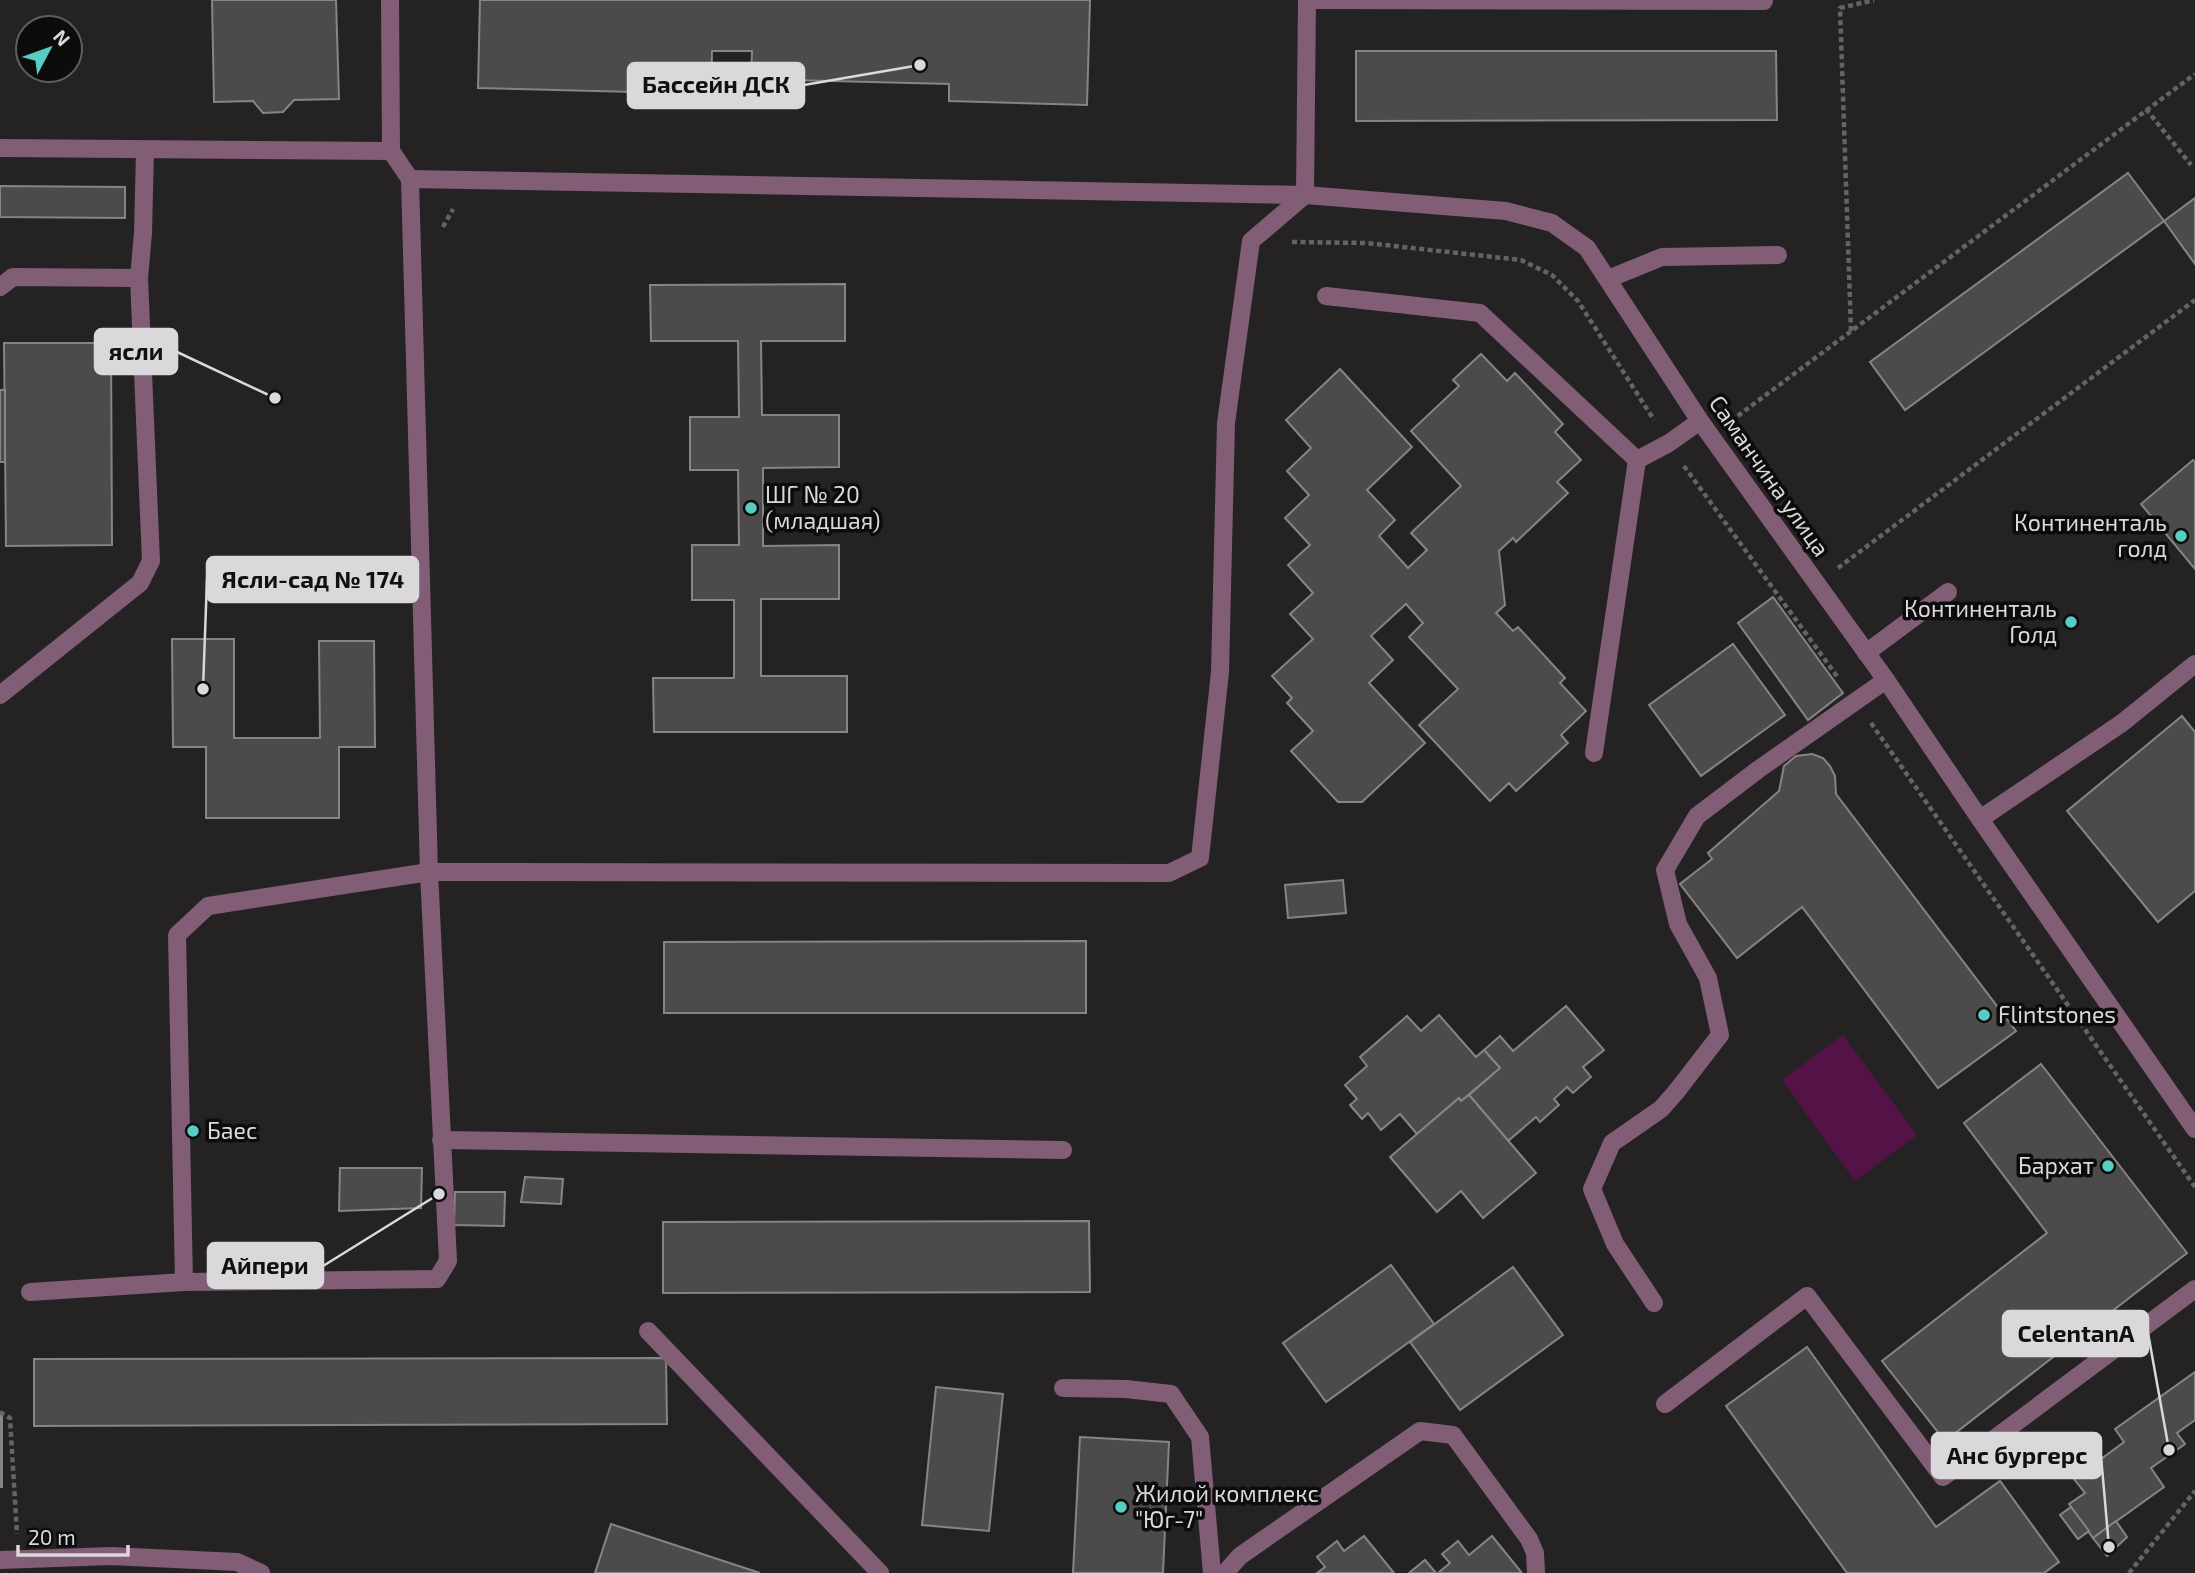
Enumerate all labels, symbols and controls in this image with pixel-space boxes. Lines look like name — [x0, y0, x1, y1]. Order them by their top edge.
north arrow — [14, 14, 84, 84]
text: N — [49, 25, 75, 50]
callout: Бассейн ДСК — [628, 63, 804, 108]
text: Бассейн ДСК — [642, 69, 790, 98]
callout: ясли — [95, 329, 177, 374]
text: ясли — [109, 336, 163, 365]
street label: Саманчина улица — [1703, 389, 1836, 562]
place label: ШГ № 20 (младшая) — [765, 480, 880, 534]
marker: ШГ № 20 (младшая) — [743, 500, 759, 516]
place label: Континенталь голд — [2014, 508, 2167, 562]
marker: Континенталь голд — [2173, 528, 2189, 544]
callout: Ясли-сад № 174 — [207, 557, 418, 602]
text: Ясли-сад № 174 — [222, 564, 404, 593]
place label: Континенталь Голд — [1904, 594, 2057, 648]
marker: Континенталь Голд — [2063, 614, 2079, 630]
place label: Flintstones — [1998, 1000, 2116, 1028]
marker: Flintstones — [1976, 1007, 1992, 1023]
place label: Баес — [207, 1116, 257, 1144]
marker: Баес — [185, 1123, 201, 1139]
place label: Бархат — [2018, 1151, 2094, 1179]
marker: Бархат — [2100, 1158, 2116, 1174]
callout: Айпери — [208, 1243, 323, 1288]
text: Айпери — [221, 1250, 309, 1279]
callout: CelentanA — [2003, 1311, 2148, 1356]
text: CelentanA — [2017, 1318, 2135, 1347]
callout: Анс бургерс — [1932, 1433, 2101, 1478]
text: Анс бургерс — [1946, 1440, 2088, 1469]
place label: Жилой комплекс "Юг-7" — [1135, 1479, 1319, 1533]
marker: Жилой комплекс "Юг-7" — [1113, 1499, 1129, 1515]
scale bar — [18, 1514, 128, 1558]
text: 20 m — [28, 1524, 76, 1549]

